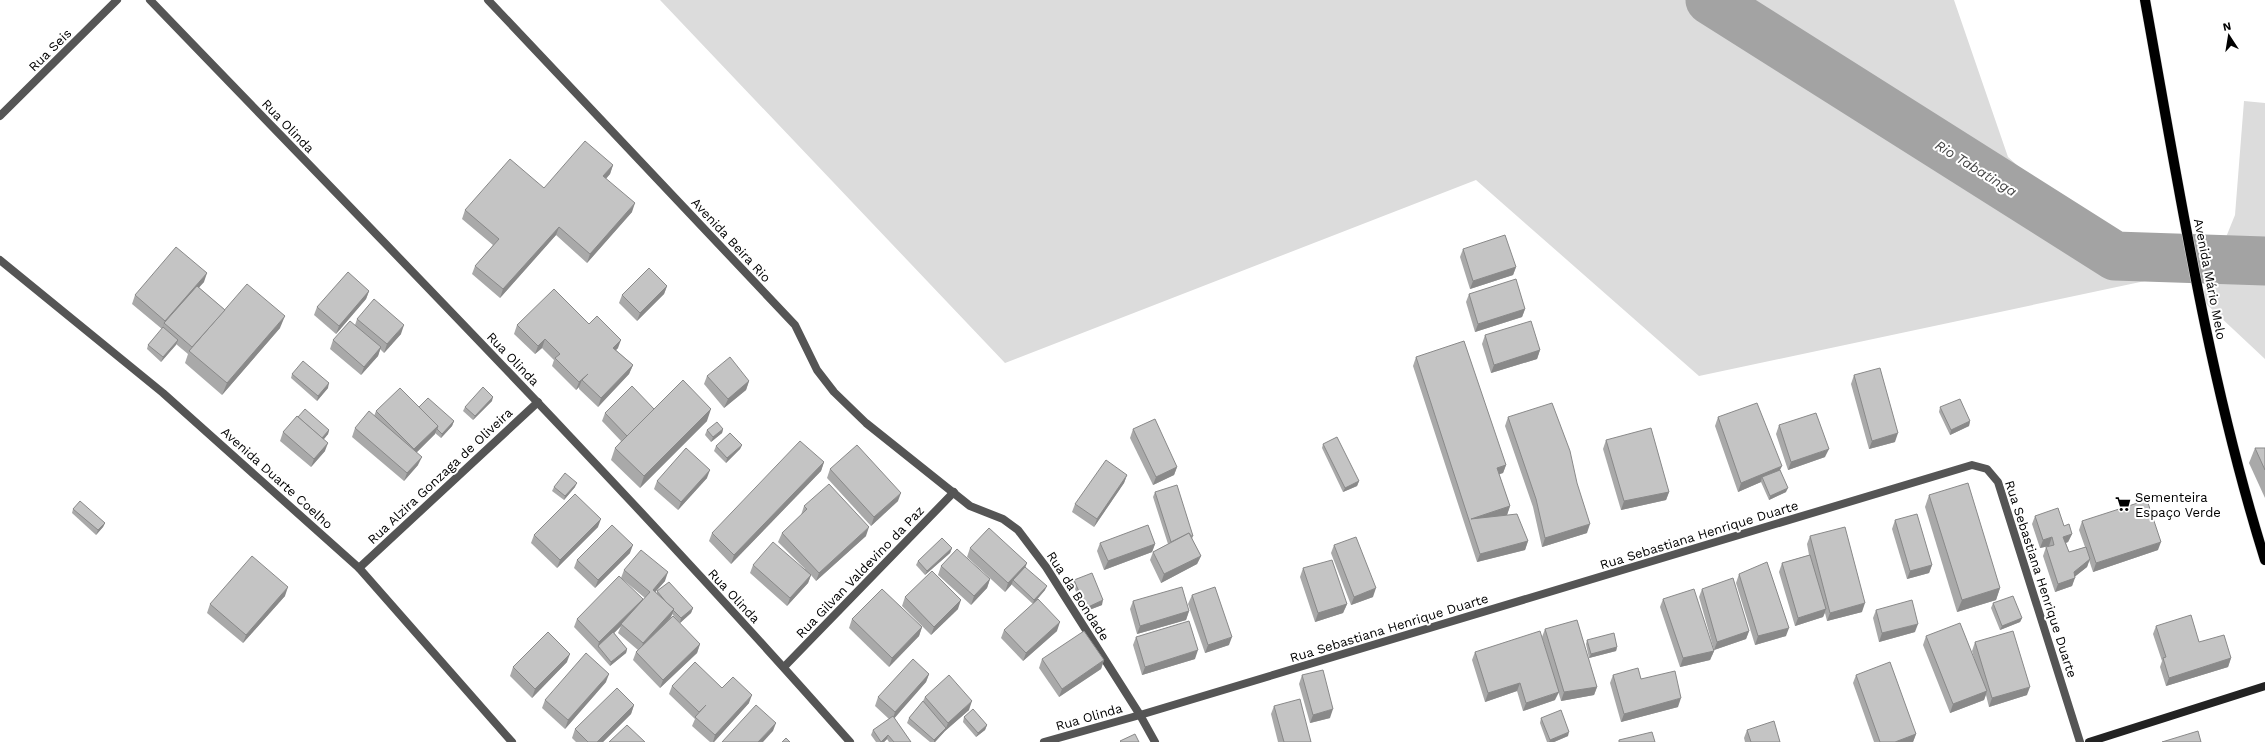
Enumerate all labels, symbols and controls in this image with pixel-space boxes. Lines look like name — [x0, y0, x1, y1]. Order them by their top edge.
north arrow — [2209, 16, 2249, 56]
text: N — [2222, 20, 2232, 34]
street label: Rua Seis — [26, 25, 75, 74]
street label: Rua Olinda — [259, 96, 318, 156]
water label: Rio Tabatinga — [1932, 137, 2020, 200]
street label: Avenida Beira Rio — [688, 195, 774, 285]
street label: Avenida Mário Melo — [2191, 217, 2229, 341]
street label: Rua Olinda — [484, 329, 543, 389]
street label: Rua Alzira Gonzaga de Oliveira — [364, 404, 516, 547]
street label: Avenida Duarte Coelho — [218, 424, 336, 532]
street label: Rua Sebastiana Henrique Duarte — [2002, 478, 2080, 680]
place label: Sementeira Espaço Verde — [2135, 490, 2221, 520]
supermarket icon: Sementeira Espaço Verde — [2114, 495, 2132, 513]
street label: Rua Sebastiana Henrique Duarte — [1598, 498, 1800, 572]
street label: Rua Gilvan Valdevino da Paz — [793, 503, 927, 641]
street label: Rua da Bondade — [1044, 549, 1112, 643]
street label: Rua Olinda — [705, 566, 763, 627]
street label: Rua Sebastiana Henrique Duarte — [1288, 591, 1490, 665]
street label: Rua Olinda — [1054, 700, 1125, 734]

